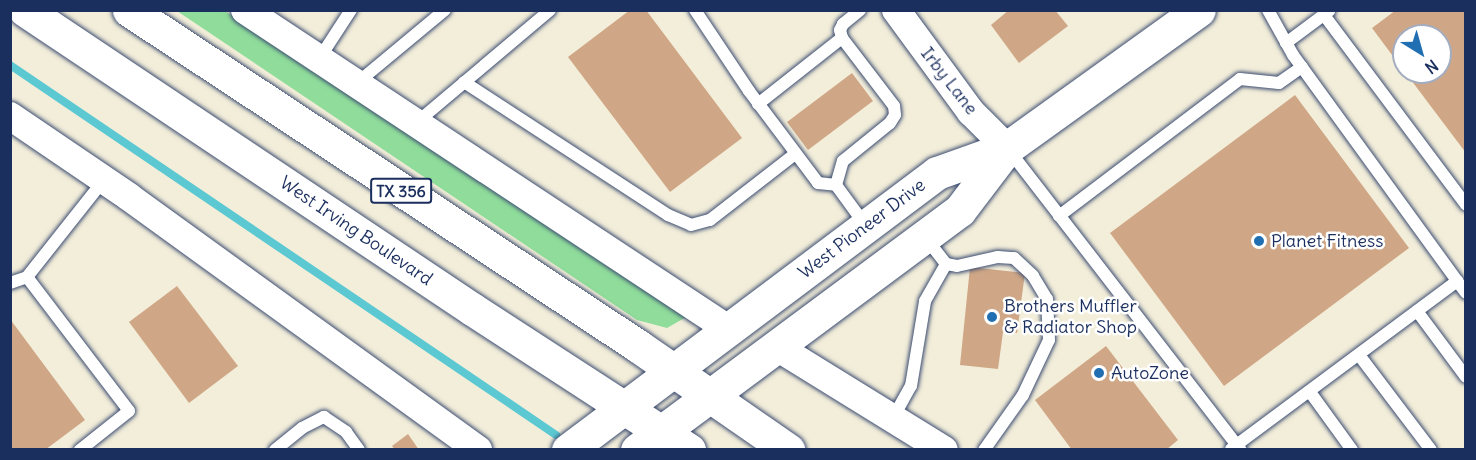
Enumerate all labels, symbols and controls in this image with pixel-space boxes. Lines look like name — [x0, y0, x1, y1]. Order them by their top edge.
north arrow — [1392, 24, 1452, 84]
street label: Irby Lane — [916, 43, 982, 119]
text: N — [1421, 55, 1442, 78]
street label: West Irving Boulevard — [276, 172, 436, 290]
street label: West Pioneer Drive — [794, 174, 930, 284]
road number: TX 356 — [370, 178, 432, 204]
place label: Planet Fitness — [1271, 230, 1383, 252]
marker: Planet Fitness — [1252, 234, 1266, 248]
place label: Brothers Muffler & Radiator Shop — [1004, 296, 1137, 338]
marker: Brothers Muffler & Radiator Shop — [985, 310, 999, 324]
place label: AutoZone — [1111, 362, 1189, 384]
marker: AutoZone — [1092, 366, 1106, 380]

